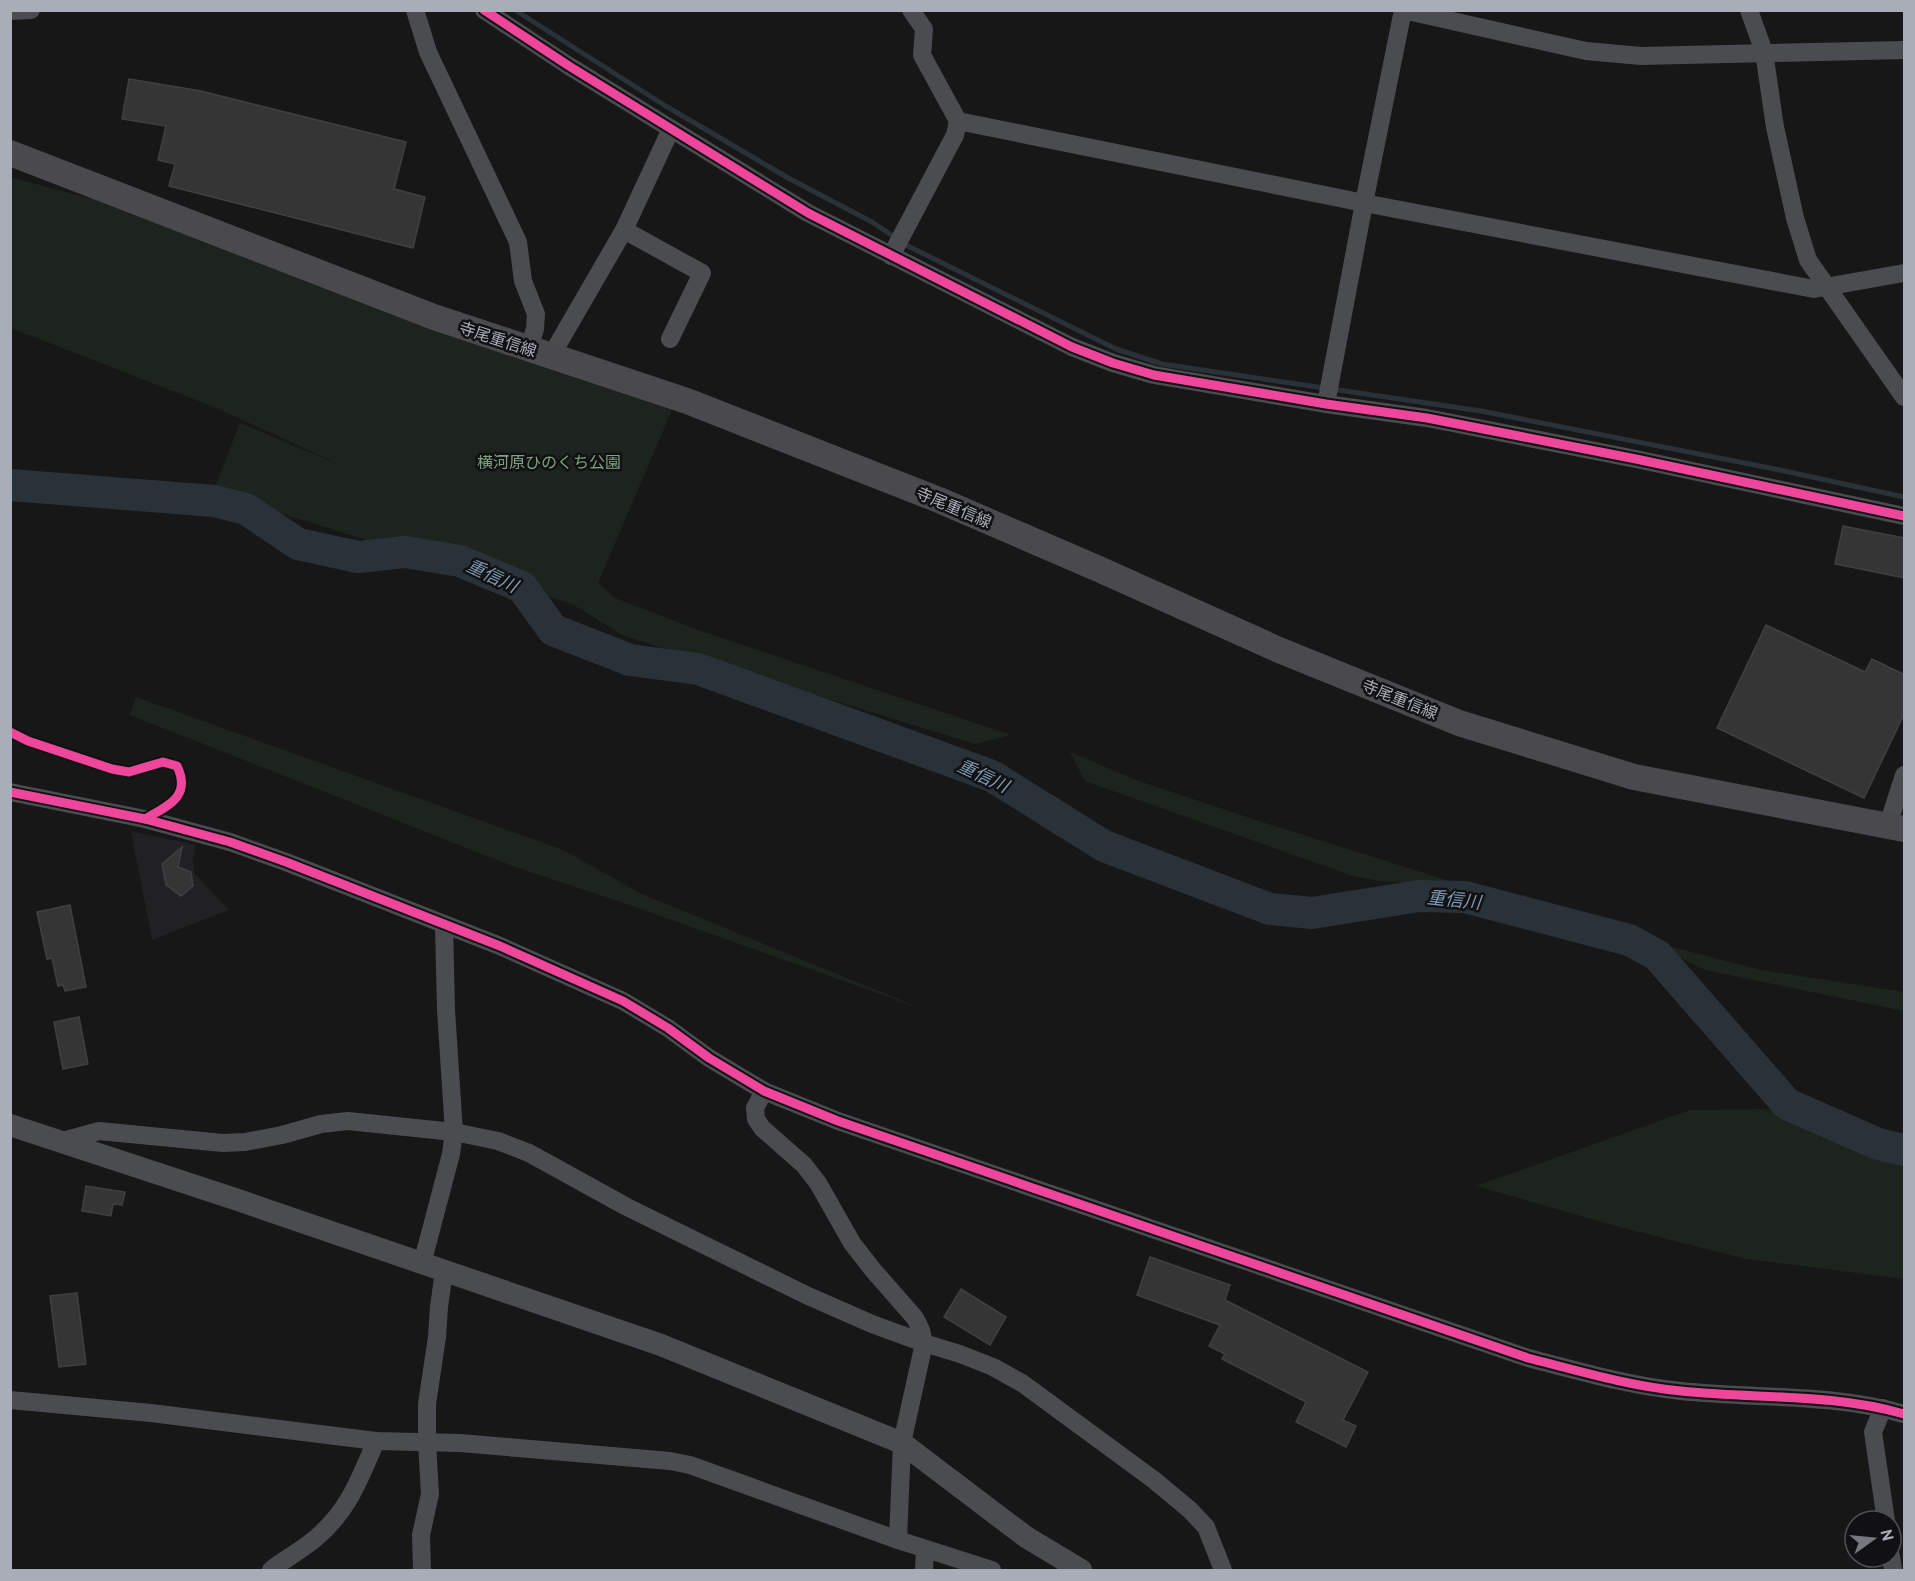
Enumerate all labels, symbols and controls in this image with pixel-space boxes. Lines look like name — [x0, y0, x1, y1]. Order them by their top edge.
street label: 寺尾重信線 — [456, 319, 539, 363]
park label: 横河原ひのくち公園 — [477, 454, 621, 474]
street label: 寺尾重信線 — [912, 484, 994, 534]
water label: 重信川 — [462, 556, 523, 600]
street label: 寺尾重信線 — [1358, 677, 1440, 725]
water label: 重信川 — [953, 756, 1014, 800]
water label: 重信川 — [1426, 887, 1484, 916]
north arrow — [1843, 1509, 1903, 1569]
text: N — [1874, 1527, 1897, 1544]

